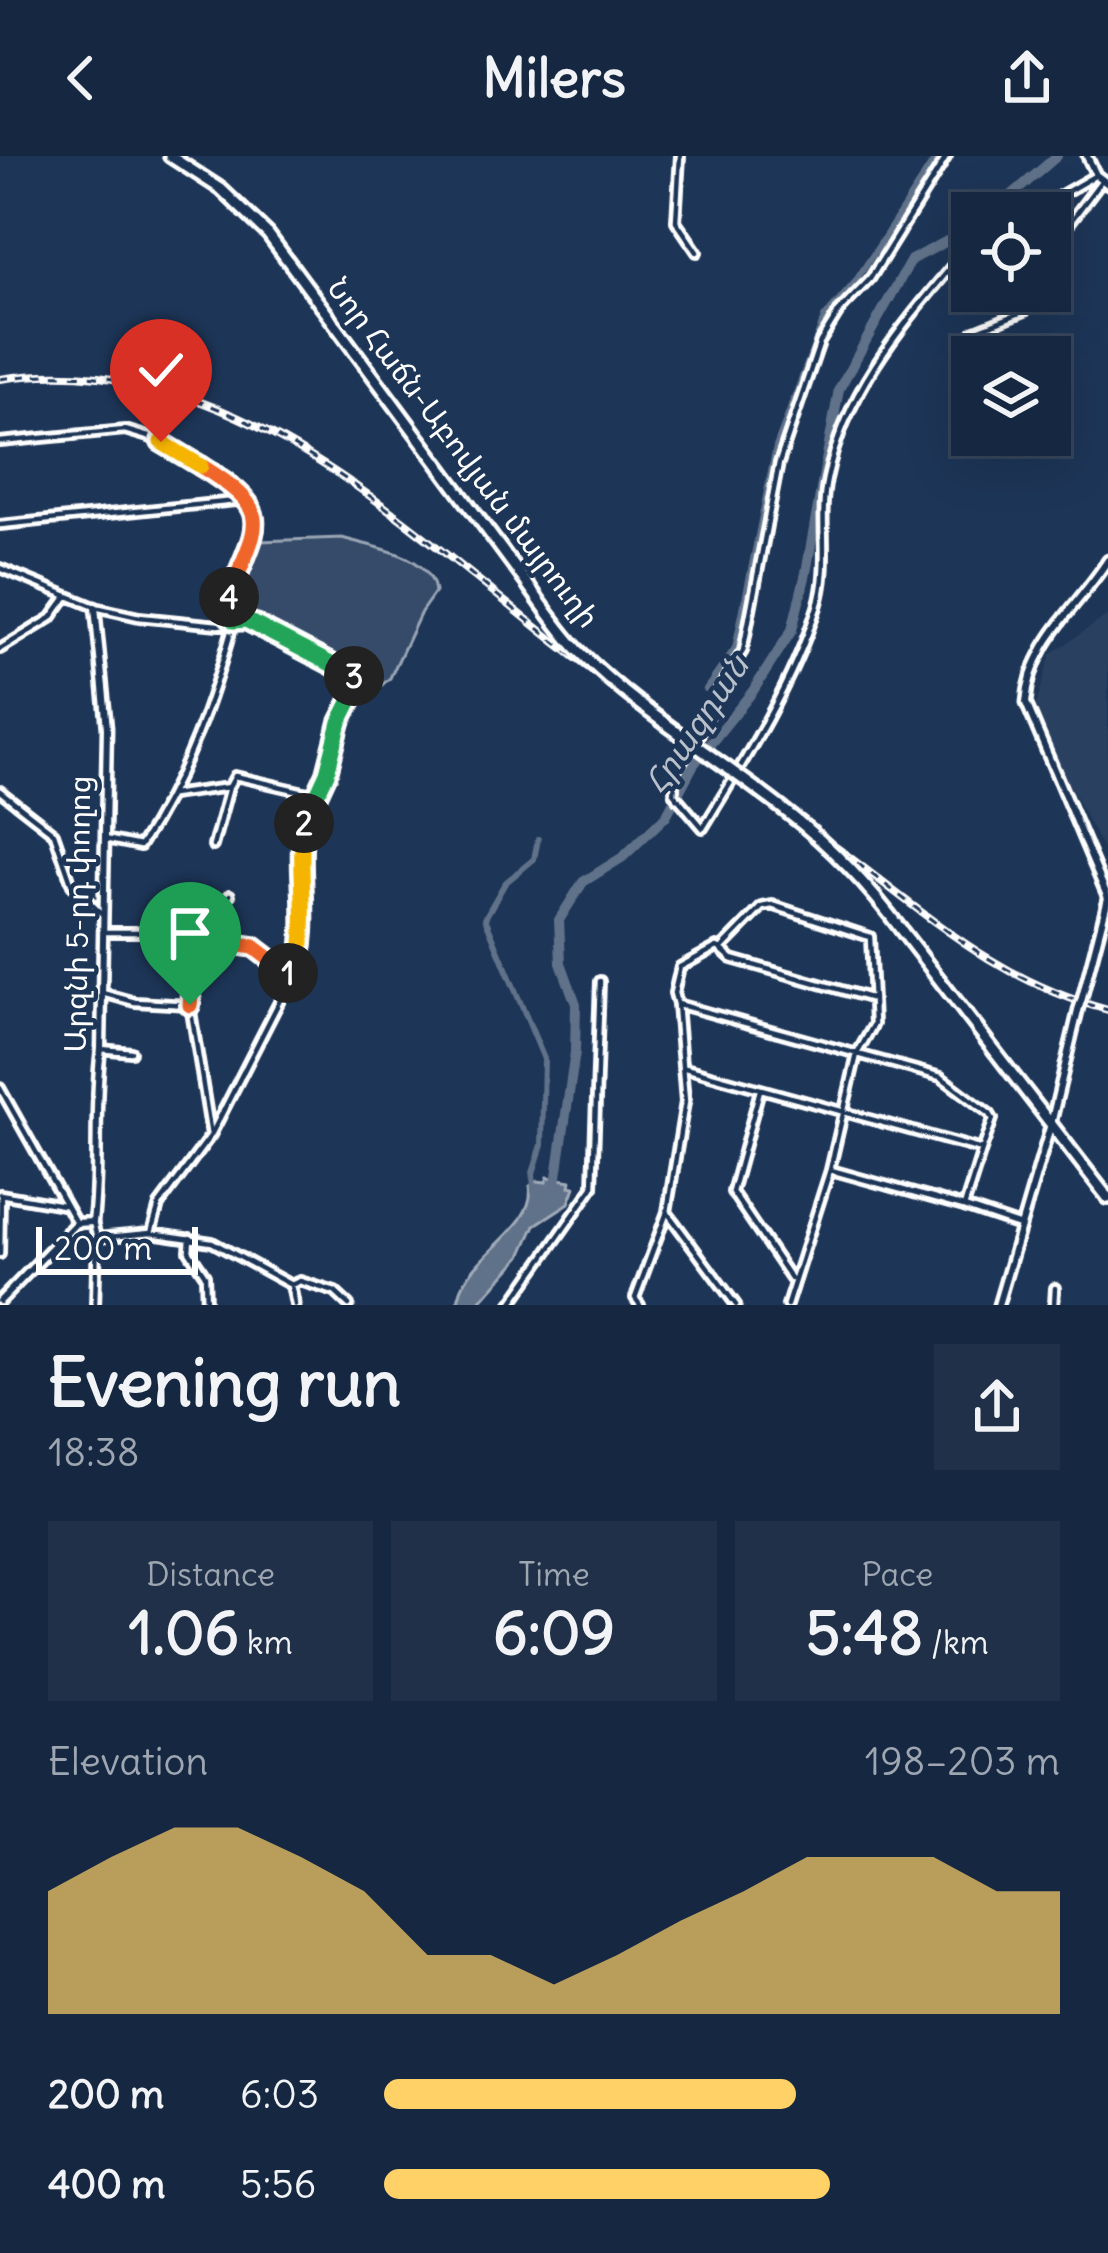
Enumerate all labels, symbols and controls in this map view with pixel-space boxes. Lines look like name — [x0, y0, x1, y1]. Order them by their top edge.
text: Milers — [482, 44, 626, 112]
icon: back — [48, 45, 114, 111]
icon: share — [994, 45, 1060, 111]
map controls — [951, 192, 1071, 456]
button: locate — [951, 192, 1071, 312]
street label: Նոր Հաճն-Աբովյան մայրուղի — [320, 270, 608, 635]
pin — [110, 319, 212, 442]
button: layers — [951, 336, 1071, 456]
icon: check — [128, 337, 194, 403]
pin: 4 — [199, 567, 259, 627]
text: 4 — [219, 576, 239, 618]
pin: 3 — [324, 646, 384, 706]
water label: Հրազդան — [634, 646, 758, 801]
text: 3 — [345, 655, 363, 697]
street label: Արզնի 5-րդ փողոց — [56, 775, 98, 1053]
pin: 2 — [274, 793, 334, 853]
text: 2 — [295, 802, 313, 844]
pin — [139, 882, 241, 1005]
icon: arrive — [157, 900, 223, 966]
pin: 1 — [258, 943, 318, 1003]
text: 1 — [281, 952, 295, 994]
scale bar — [36, 1221, 198, 1274]
text: 200 m — [54, 1227, 152, 1269]
text: Evening run — [48, 1341, 401, 1424]
button: share — [934, 1344, 1060, 1470]
text: 18:38 — [48, 1428, 139, 1477]
text: Distance — [146, 1553, 275, 1595]
text: Time — [518, 1553, 590, 1595]
text: Pace — [861, 1553, 933, 1595]
text: 1.06 — [129, 1595, 239, 1670]
text: 6:09 — [493, 1595, 615, 1670]
text: 5:48 — [806, 1595, 923, 1670]
text: km — [239, 1621, 293, 1663]
text: /km — [923, 1621, 989, 1663]
text: Elevation — [48, 1737, 208, 1786]
text: 198–203 m — [865, 1737, 1060, 1786]
text: 200 m — [48, 2070, 164, 2119]
text: 6:03 — [240, 2070, 319, 2119]
text: 400 m — [48, 2160, 165, 2209]
text: 5:56 — [240, 2160, 316, 2209]

